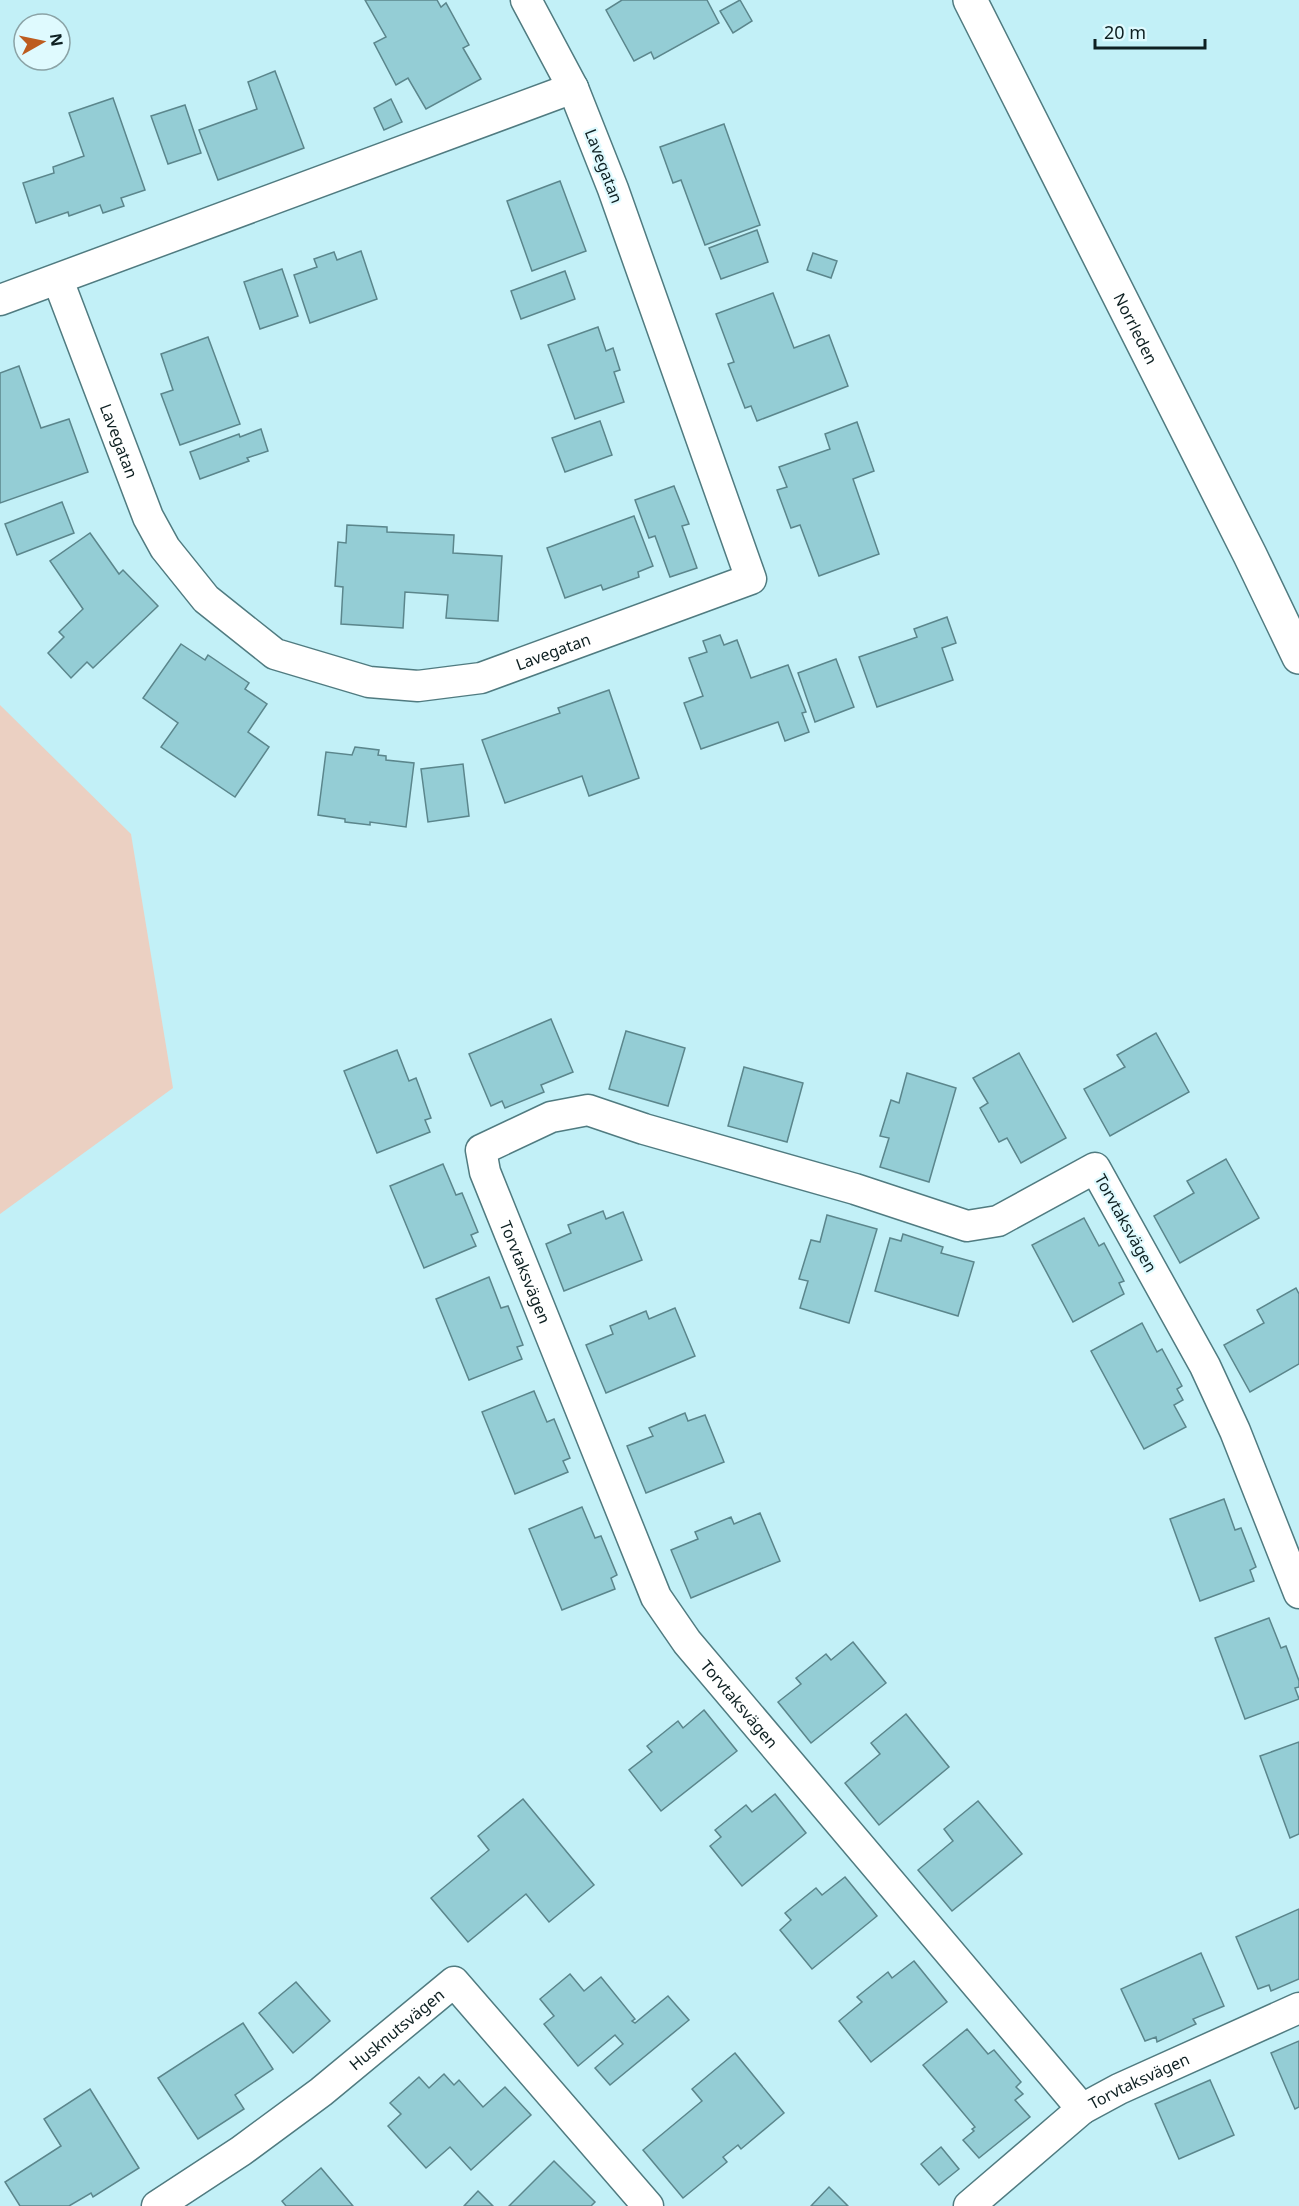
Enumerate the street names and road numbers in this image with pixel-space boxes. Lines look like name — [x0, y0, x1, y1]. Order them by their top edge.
street label: Lavegatan — [580, 126, 628, 206]
street label: Norrleden — [1109, 289, 1163, 368]
street label: Lavegatan — [95, 400, 143, 481]
street label: Lavegatan — [513, 628, 593, 675]
street label: Torvtaksvägen — [1090, 1170, 1162, 1276]
street label: Torvtaksvägen — [495, 1217, 556, 1327]
street label: Torvtaksvägen — [696, 1655, 783, 1753]
street label: Husknutsvägen — [345, 1984, 449, 2075]
street label: Torvtaksvägen — [1085, 2048, 1193, 2114]

